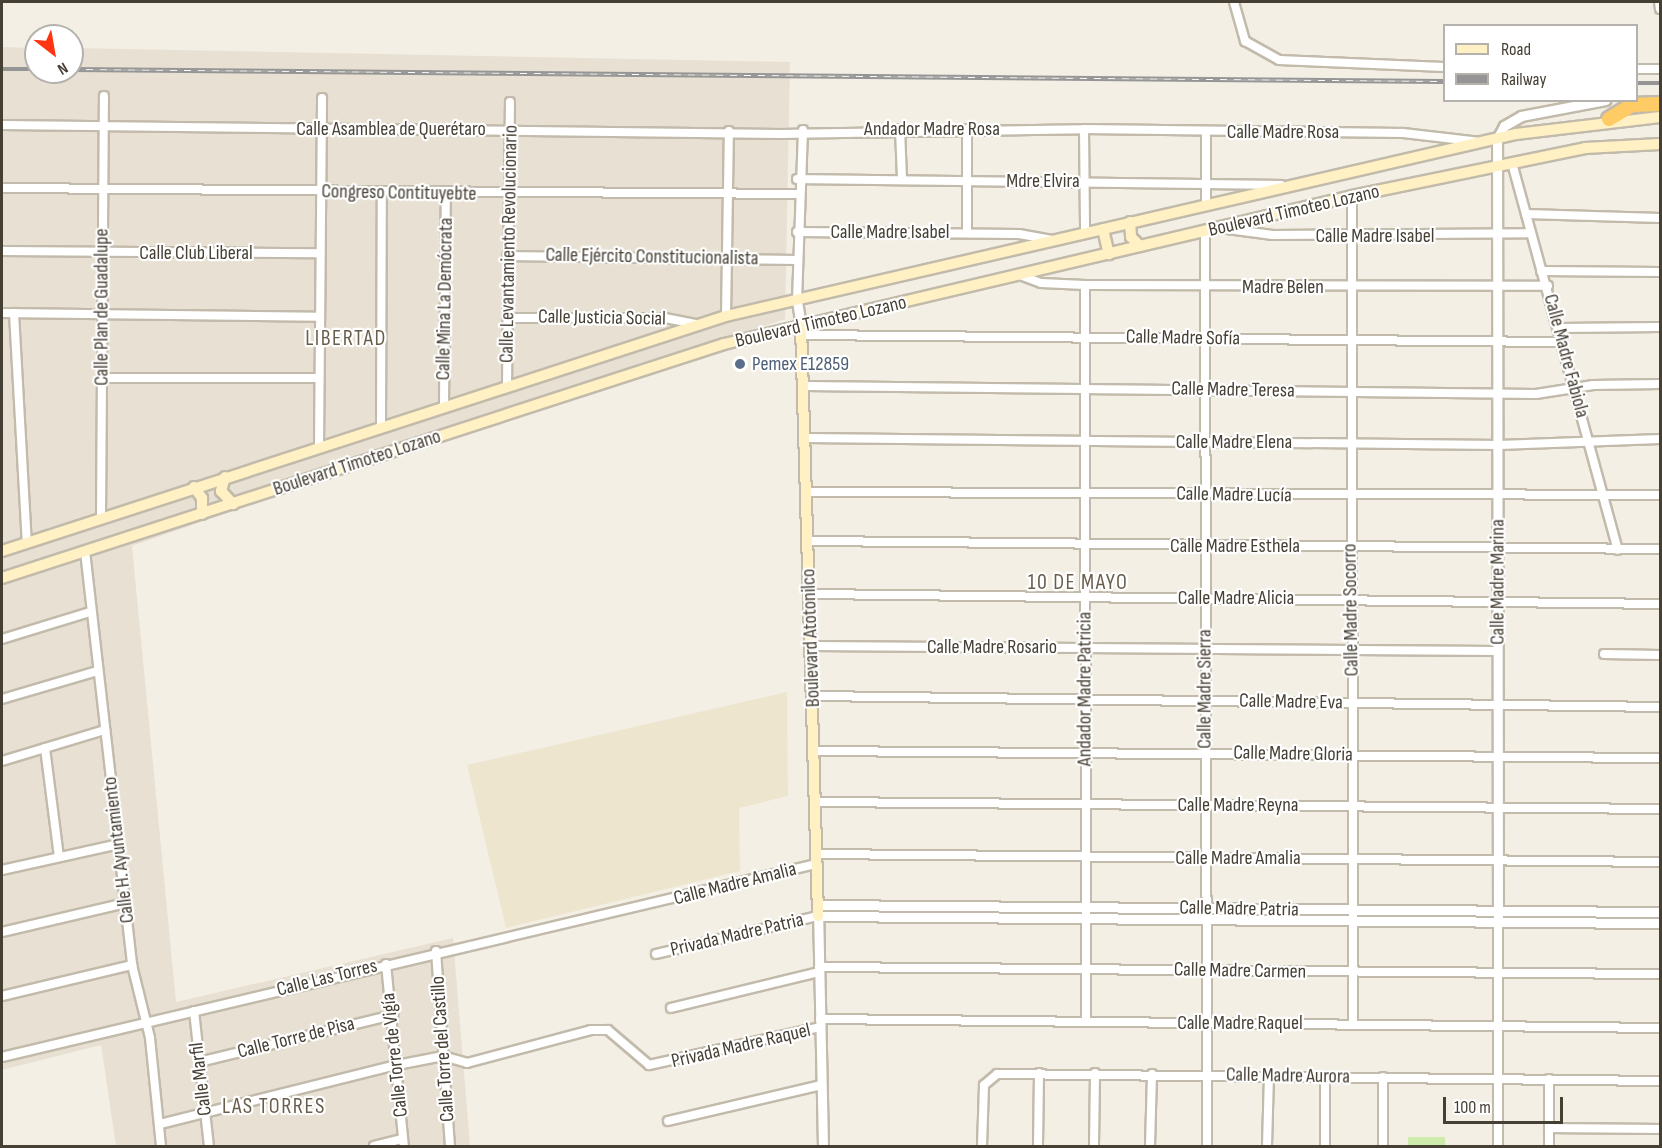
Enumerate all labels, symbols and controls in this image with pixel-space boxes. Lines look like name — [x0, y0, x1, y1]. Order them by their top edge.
north arrow — [24, 24, 84, 84]
legend — [1443, 24, 1638, 102]
text: Road — [1501, 39, 1531, 60]
text: N — [54, 58, 71, 78]
text: Railway — [1501, 69, 1546, 90]
street label: Calle Asamblea de Querétaro — [296, 117, 486, 141]
street label: Andador Madre Rosa — [864, 117, 1000, 141]
street label: Calle Madre Rosa — [1227, 120, 1339, 144]
street label: Calle Levantamiento Revolucionario — [495, 125, 523, 363]
street label: Mdre Elvira — [1006, 169, 1080, 193]
street label: Congreso Contituyebte — [321, 180, 477, 206]
street label: Boulevard Timoteo Lozano — [1206, 180, 1382, 242]
street label: Calle Mina La Demócrata — [432, 217, 458, 381]
street label: Calle Madre Isabel — [830, 220, 950, 244]
street label: Calle Madre Isabel — [1315, 224, 1435, 248]
street label: Calle Plan de Guadalupe — [90, 228, 114, 386]
street label: Calle Club Liberal — [139, 241, 253, 265]
street label: Calle Ejército Constitucionalista — [545, 243, 759, 271]
street label: Madre Belen — [1242, 275, 1324, 299]
street label: Boulevard Timoteo Lozano — [733, 291, 909, 353]
street label: Calle Madre Fabiola — [1538, 292, 1594, 420]
street label: Calle Justicia Social — [538, 305, 666, 331]
street label: Calle Madre Sofía — [1126, 325, 1240, 351]
district label: LIBERTAD — [305, 326, 387, 352]
place label: Pemex E12859 — [752, 352, 849, 376]
marker: Pemex E12859 — [733, 357, 747, 371]
street label: Calle Madre Teresa — [1171, 377, 1295, 403]
street label: Boulevard Timoteo Lozano — [270, 425, 444, 501]
street label: Calle Madre Elena — [1176, 430, 1292, 454]
street label: Calle Madre Lucía — [1176, 482, 1292, 508]
street label: Calle Madre Marina — [1486, 519, 1510, 645]
street label: Calle Madre Esthela — [1170, 534, 1300, 558]
street label: Calle Madre Socorro — [1338, 543, 1364, 677]
street label: Boulevard Atotonilco — [797, 568, 825, 708]
district label: 10 DE MAYO — [1028, 570, 1128, 596]
street label: Calle Madre Alicia — [1178, 586, 1294, 610]
street label: Andador Madre Patricia — [1073, 612, 1097, 766]
street label: Calle Madre Sierra — [1193, 629, 1217, 749]
street label: Calle Madre Rosario — [927, 635, 1057, 659]
street label: Calle Madre Eva — [1239, 689, 1343, 715]
street label: Calle Madre Gloria — [1233, 741, 1353, 767]
street label: Calle H. Ayuntamiento — [98, 775, 140, 925]
street label: Calle Madre Reyna — [1177, 793, 1299, 817]
street label: Calle Madre Amalia — [1175, 846, 1301, 870]
street label: Calle Madre Amalia — [671, 857, 799, 911]
street label: Calle Madre Patria — [1179, 896, 1299, 922]
street label: Privada Madre Patria — [668, 908, 806, 962]
street label: Calle Las Torres — [274, 954, 380, 1002]
street label: Calle Madre Carmen — [1174, 958, 1306, 984]
street label: Calle Torre del Castillo — [426, 975, 460, 1123]
street label: Calle Torre de Vigía — [377, 992, 413, 1118]
street label: Calle Madre Raquel — [1177, 1011, 1303, 1035]
street label: Calle Torre de Pisa — [235, 1012, 357, 1064]
street label: Privada Madre Raquel — [669, 1018, 813, 1074]
street label: Calle Marfil — [185, 1041, 217, 1117]
street label: Calle Madre Aurora — [1226, 1063, 1350, 1089]
scale bar — [1446, 1085, 1566, 1123]
district label: LAS TORRES — [222, 1094, 326, 1120]
text: 100 m — [1454, 1097, 1491, 1118]

